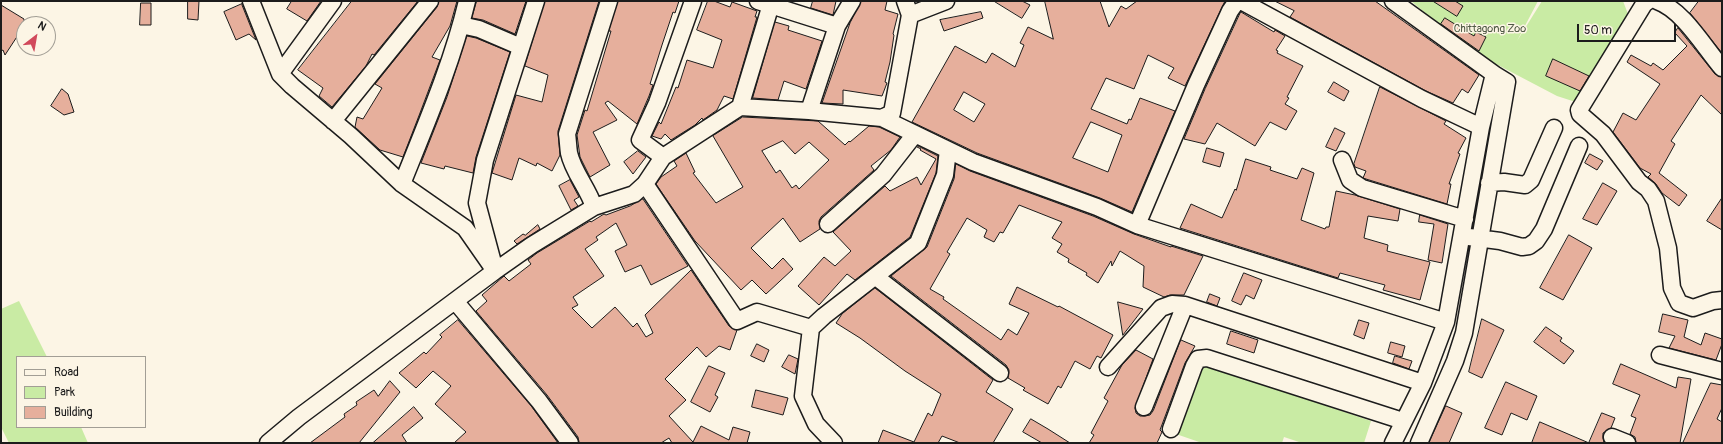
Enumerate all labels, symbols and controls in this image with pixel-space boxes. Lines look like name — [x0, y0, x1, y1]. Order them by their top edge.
north arrow — [16, 16, 56, 56]
scale bar — [1579, 16, 1678, 42]
text: N — [35, 19, 48, 34]
park label: Chittagong Zoo — [1454, 22, 1526, 36]
text: 50 m — [1584, 23, 1612, 38]
legend — [16, 356, 146, 428]
text: Road — [54, 365, 79, 380]
text: Park — [54, 385, 75, 400]
text: Building — [54, 405, 93, 420]

